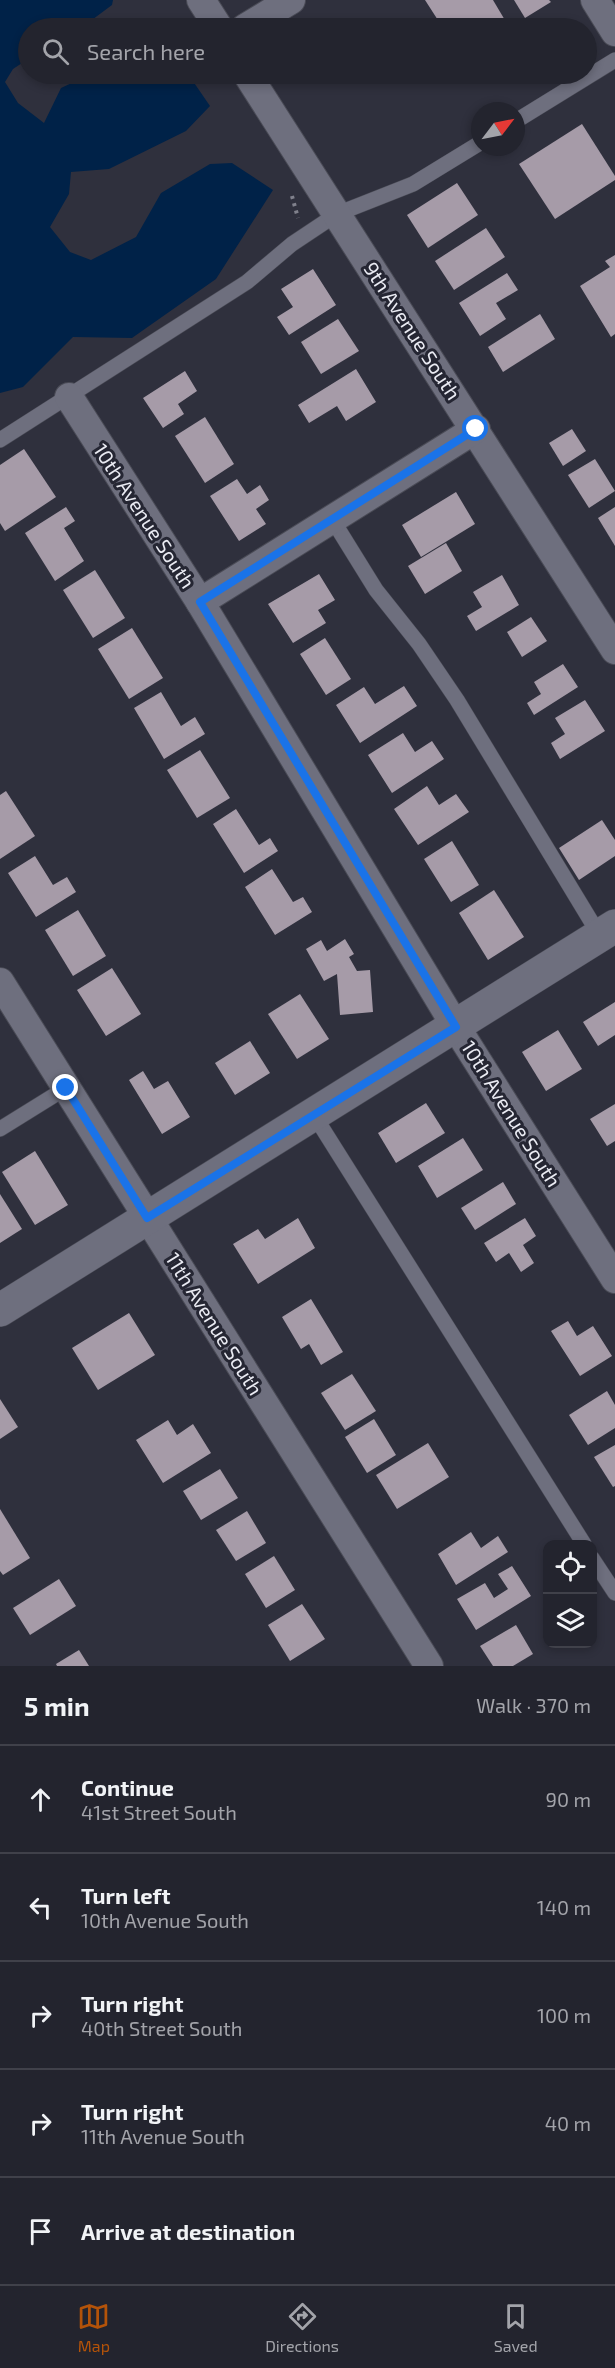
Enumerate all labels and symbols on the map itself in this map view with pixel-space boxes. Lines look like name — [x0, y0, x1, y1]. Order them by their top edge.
north arrow — [471, 102, 525, 156]
street label: 9th Avenue South — [359, 257, 466, 404]
route start — [462, 415, 488, 441]
street label: 10th Avenue South — [89, 438, 201, 592]
street label: 10th Avenue South — [457, 1036, 567, 1191]
route end — [52, 1074, 78, 1100]
street label: 11th Avenue South — [161, 1248, 268, 1399]

